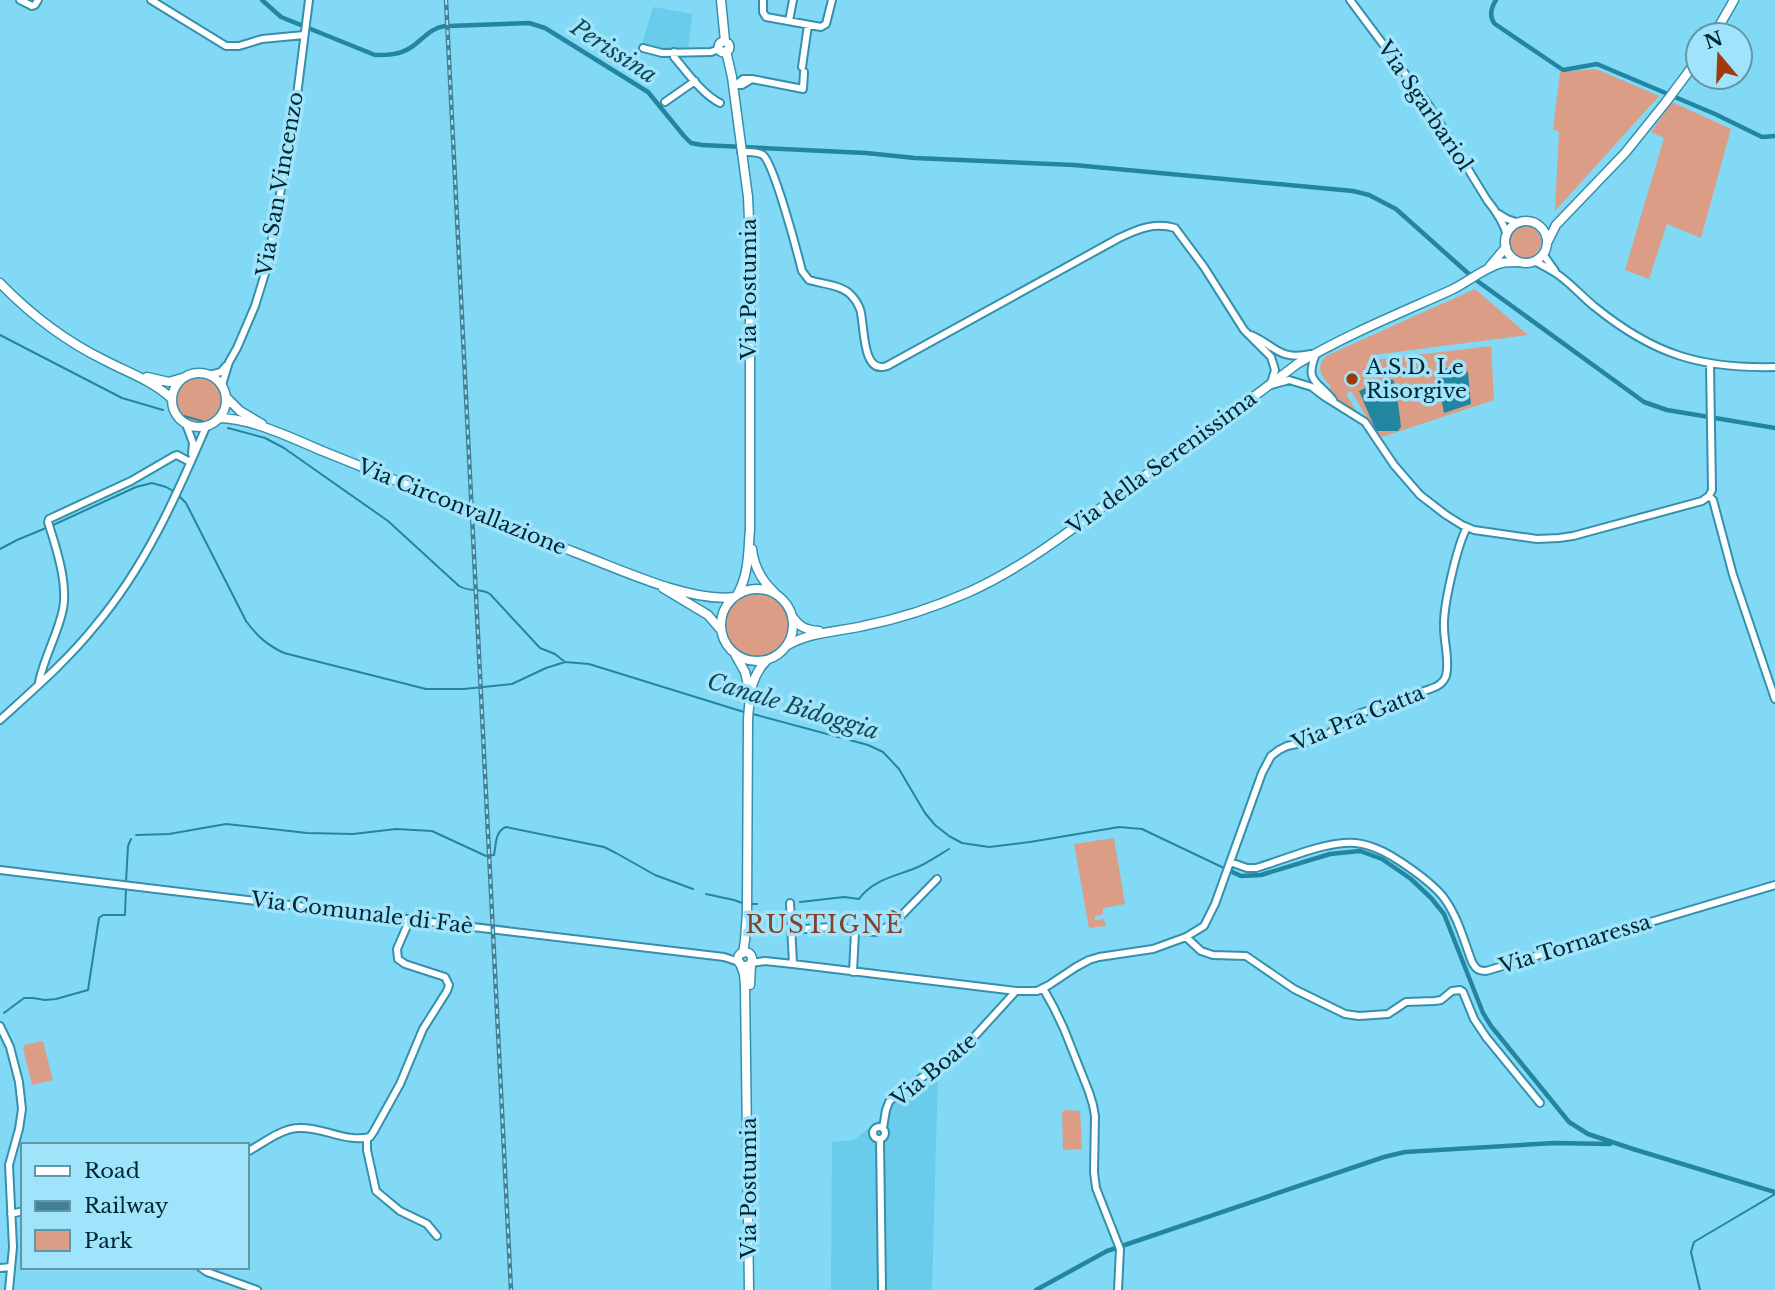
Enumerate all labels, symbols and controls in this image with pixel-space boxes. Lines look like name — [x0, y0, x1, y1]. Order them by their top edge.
water label: Perissina — [565, 12, 662, 89]
north arrow — [1684, 21, 1754, 91]
text: N — [1701, 27, 1726, 54]
street label: Via Sgarbariol — [1371, 35, 1478, 176]
street label: Via San Vincenzo — [251, 90, 309, 279]
street label: Via Postumia — [736, 218, 762, 361]
place label: A.S.D. Le Risorgive — [1365, 354, 1467, 404]
marker: A.S.D. Le Risorgive — [1344, 371, 1360, 387]
street label: Via della Serenissima — [1061, 385, 1262, 541]
street label: Via Circonvallazione — [353, 453, 570, 561]
water label: Canale Bidoggia — [704, 667, 882, 745]
street label: Via Pra Gatta — [1287, 680, 1428, 757]
street label: Via Comunale di Faè — [249, 886, 474, 940]
street label: Via Tornaressa — [1495, 908, 1654, 980]
district label: RUSTIGNÈ — [745, 910, 905, 939]
street label: Via Boate — [885, 1028, 982, 1113]
street label: Via Postumia — [736, 1117, 762, 1260]
legend — [21, 1143, 248, 1269]
text: Road — [84, 1158, 140, 1184]
text: Railway — [84, 1193, 169, 1219]
text: Park — [84, 1228, 133, 1254]

